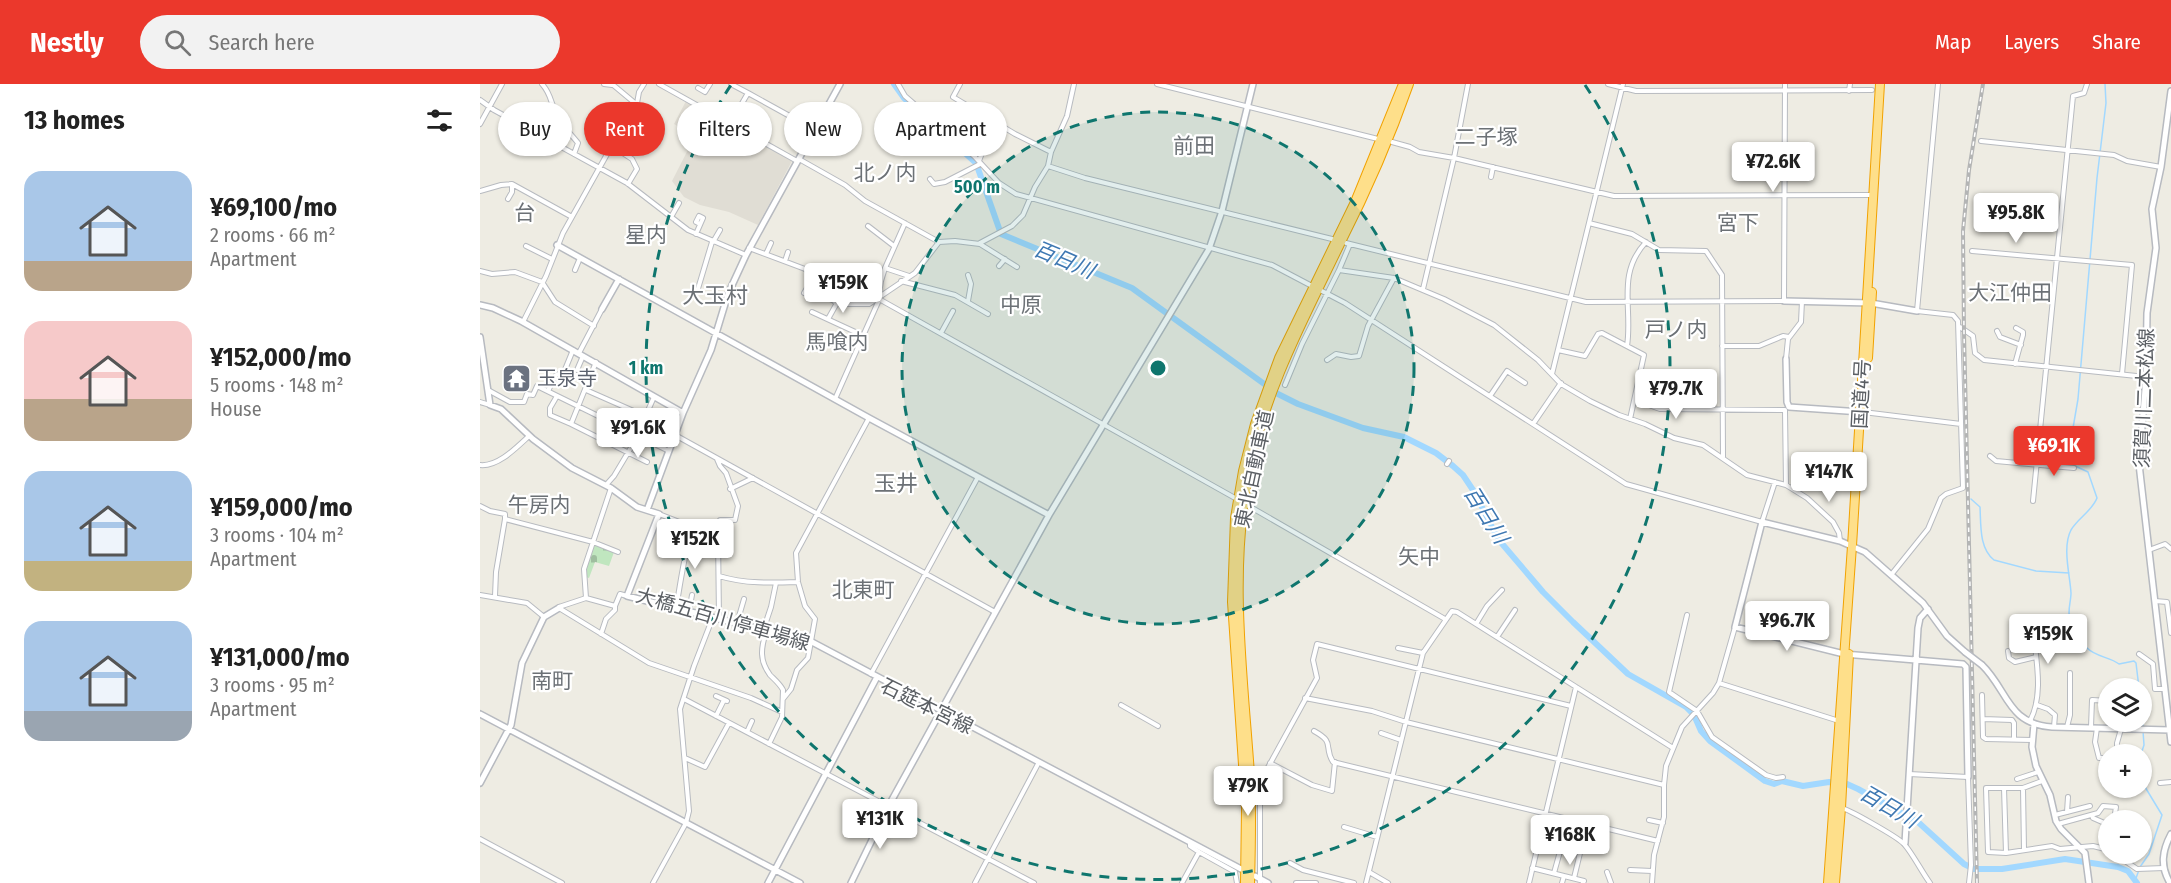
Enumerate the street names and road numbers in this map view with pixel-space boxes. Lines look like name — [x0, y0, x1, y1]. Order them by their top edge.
street label: 須賀川二本松線 — [2130, 328, 2158, 468]
street label: 国道4号 — [1847, 359, 1875, 429]
street label: 東北自動車道 — [1230, 408, 1278, 530]
street label: 大橋五百川停車場線 — [633, 583, 813, 655]
street label: 石筵本宮線 — [877, 673, 977, 739]

